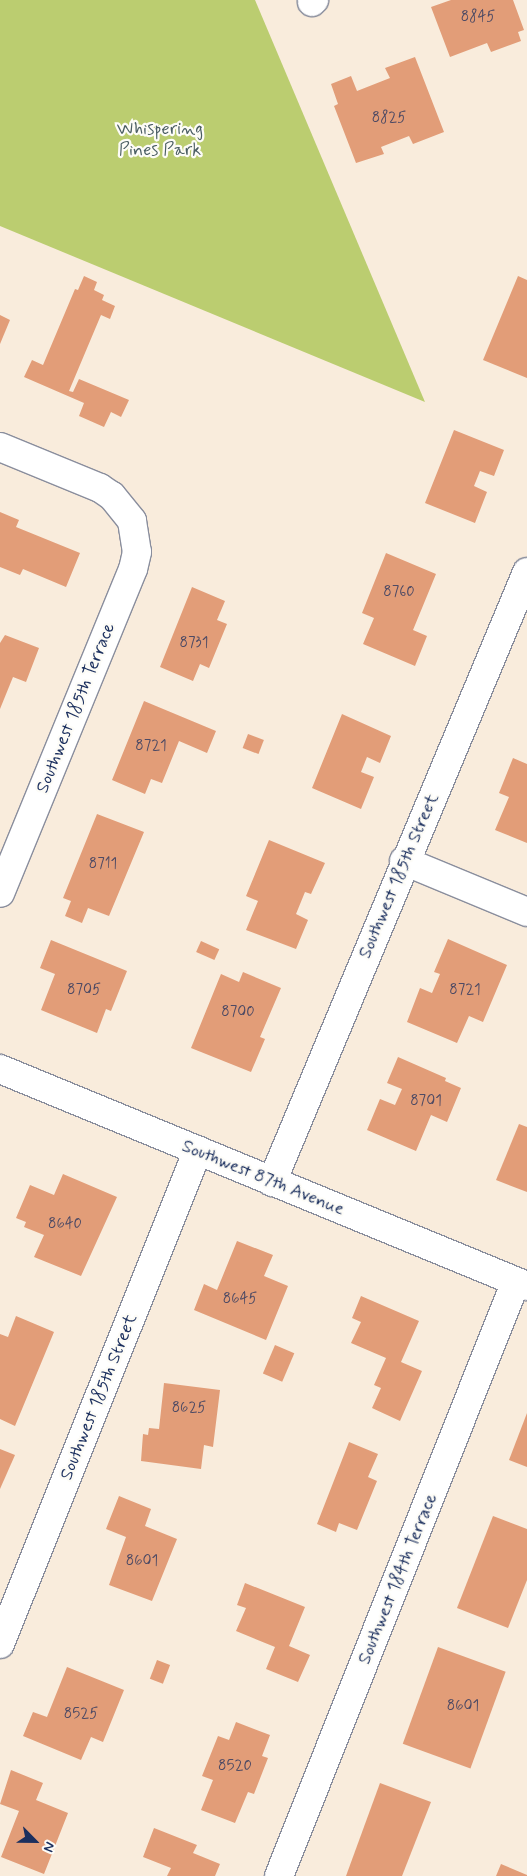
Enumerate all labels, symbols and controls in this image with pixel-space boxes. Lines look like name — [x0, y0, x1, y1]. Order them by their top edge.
house number: 8845 — [461, 9, 495, 27]
house number: 8825 — [372, 110, 406, 128]
park label: Whispering Pines Park — [117, 119, 203, 162]
house number: 8760 — [383, 584, 415, 602]
street label: Southwest 185th Terrace — [32, 620, 120, 796]
house number: 8731 — [180, 635, 208, 653]
house number: 8721 — [135, 738, 167, 756]
street label: Southwest 185th Street — [354, 790, 444, 962]
house number: 8711 — [89, 856, 117, 874]
house number: 8705 — [67, 982, 101, 1000]
house number: 8721 — [449, 982, 481, 1000]
house number: 8700 — [221, 1004, 255, 1022]
house number: 8701 — [410, 1093, 442, 1111]
street label: Southwest 87th Avenue — [179, 1136, 347, 1220]
house number: 8640 — [48, 1216, 82, 1234]
house number: 8645 — [223, 1291, 257, 1309]
street label: Southwest 185th Street — [56, 1311, 142, 1483]
house number: 8625 — [172, 1400, 206, 1418]
street label: Southwest 184th Terrace — [354, 1490, 442, 1668]
house number: 8601 — [126, 1553, 158, 1571]
house number: 8601 — [447, 1698, 479, 1716]
house number: 8525 — [64, 1706, 98, 1724]
house number: 8520 — [218, 1758, 252, 1776]
north arrow — [10, 1816, 60, 1866]
text: N — [39, 1839, 59, 1855]

